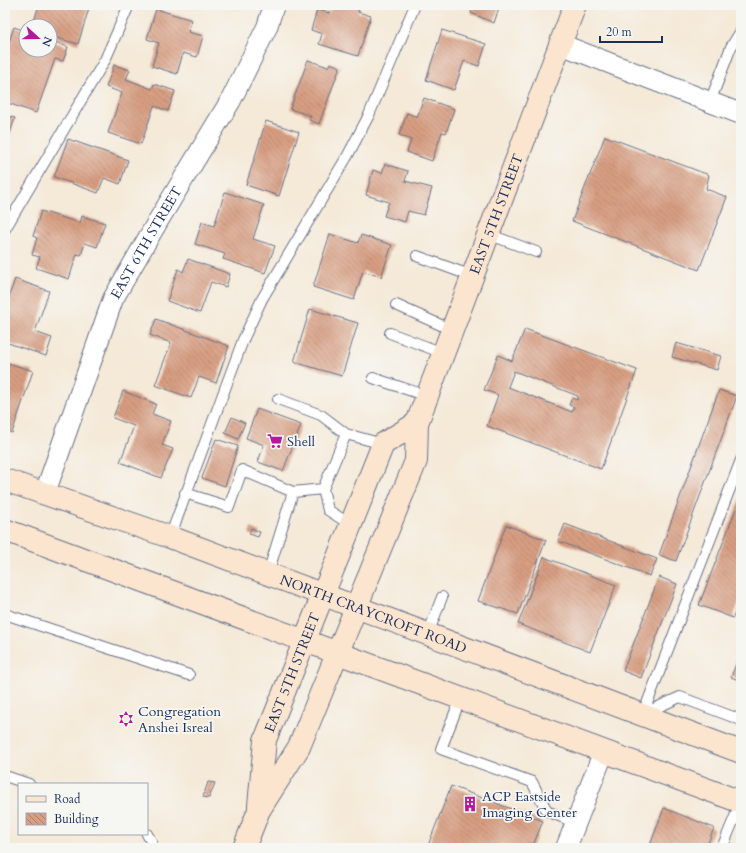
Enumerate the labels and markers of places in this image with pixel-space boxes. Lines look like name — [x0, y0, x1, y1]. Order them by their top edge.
supermarket icon: Shell — [266, 432, 284, 450]
place label: Shell — [287, 432, 316, 451]
place label: Congregation Anshei Isreal — [138, 702, 221, 737]
synagogue icon: Congregation Anshei Isreal — [117, 710, 135, 728]
place label: ACP Eastside Imaging Center — [482, 787, 578, 822]
building icon: ACP Eastside Imaging Center — [461, 795, 479, 813]

